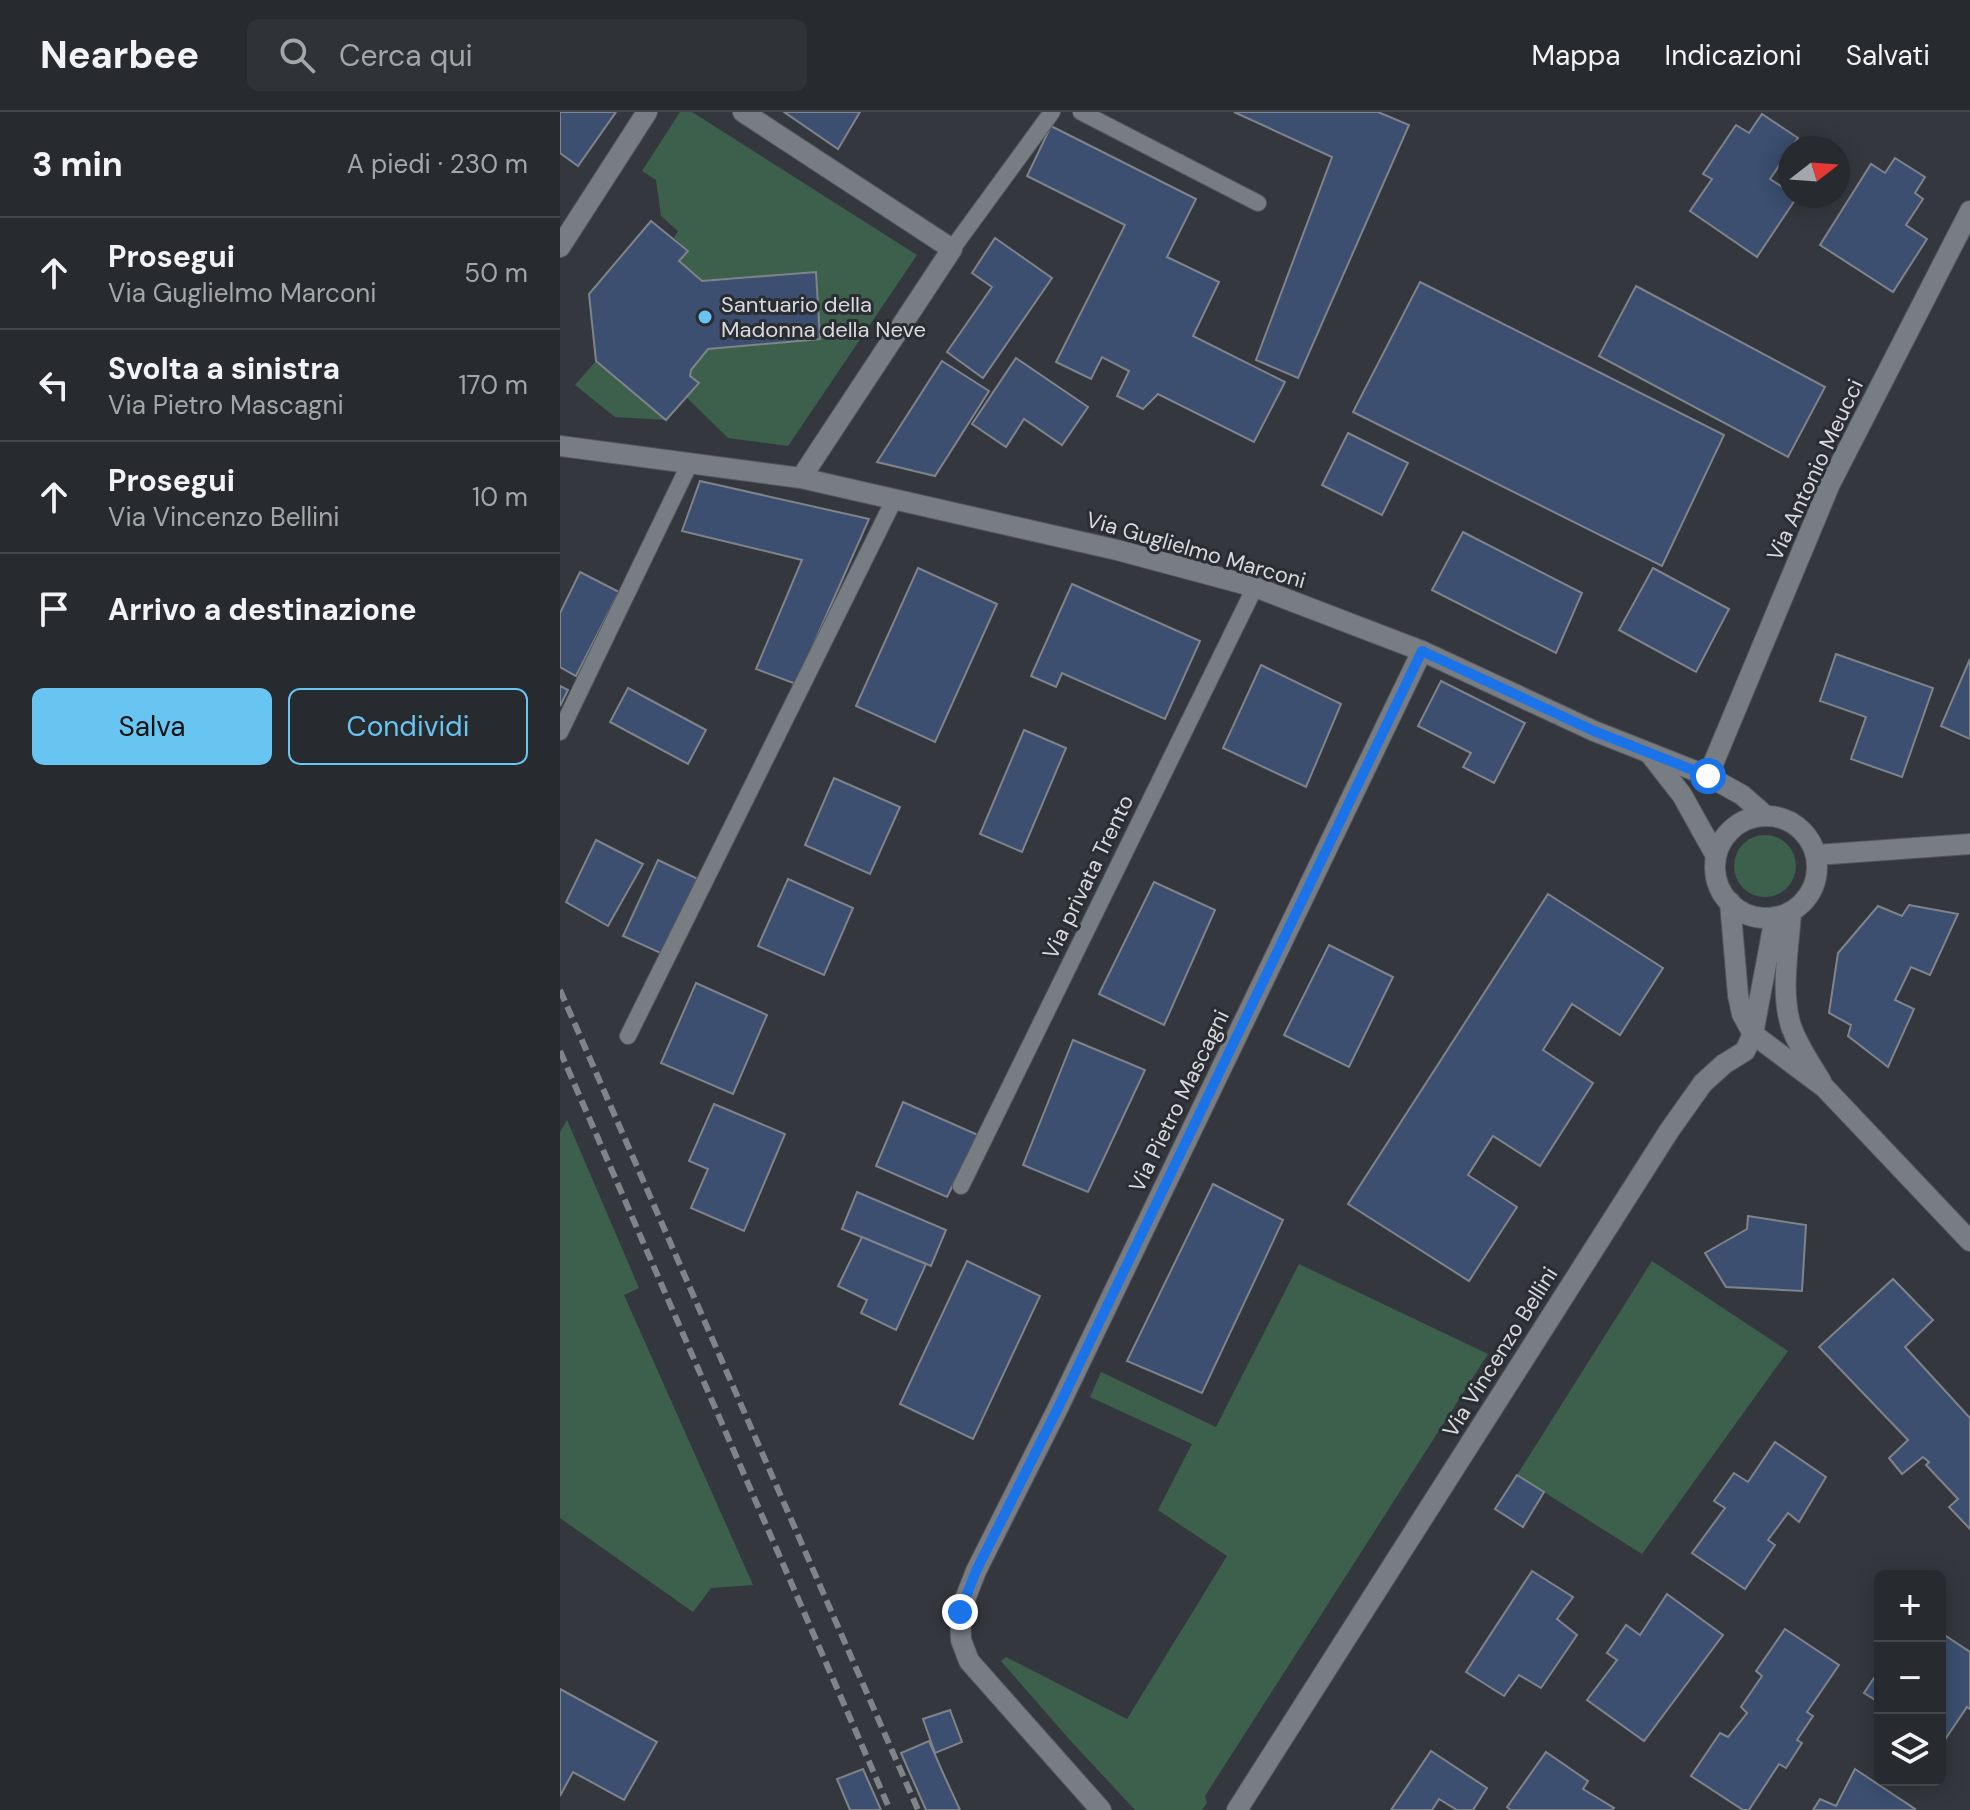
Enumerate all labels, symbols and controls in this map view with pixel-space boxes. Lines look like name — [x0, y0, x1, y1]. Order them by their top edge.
search box — [247, 19, 807, 91]
text: Nearbee — [40, 30, 199, 80]
icon: search — [275, 33, 319, 77]
text: Cerca qui — [339, 36, 473, 75]
text: Mappa — [1532, 37, 1621, 74]
text: Indicazioni — [1665, 37, 1802, 74]
text: Salvati — [1846, 37, 1930, 74]
north arrow — [1778, 136, 1850, 208]
text: 3 min — [32, 142, 123, 187]
text: A piedi · 230 m — [347, 147, 528, 181]
text: Prosegui — [108, 237, 235, 276]
icon: ahead — [32, 251, 76, 295]
text: 50 m — [464, 256, 528, 290]
text: Via Guglielmo Marconi — [108, 276, 377, 310]
place label: Santuario della Madonna della Neve — [721, 290, 926, 344]
marker: Santuario della Madonna della Neve — [696, 308, 714, 326]
text: Svolta a sinistra — [108, 349, 340, 388]
icon: left — [32, 363, 76, 407]
text: 170 m — [459, 368, 528, 402]
street label: Via Antonio Meucci — [1760, 374, 1870, 566]
text: Via Pietro Mascagni — [108, 388, 344, 422]
text: Prosegui — [108, 461, 235, 500]
icon: ahead — [32, 475, 76, 519]
text: 10 m — [472, 480, 528, 514]
text: Via Vincenzo Bellini — [108, 500, 340, 534]
street label: Via Guglielmo Marconi — [1083, 505, 1309, 595]
icon: arrive — [32, 587, 76, 631]
text: Arrivo a destinazione — [108, 590, 417, 629]
button: Salva — [32, 688, 272, 765]
button: Condividi — [288, 688, 528, 765]
route start — [1690, 758, 1726, 794]
street label: Via privata Trento — [1036, 790, 1140, 964]
street label: Via Pietro Mascagni — [1122, 1005, 1236, 1197]
street label: Via Vincenzo Bellini — [1436, 1261, 1564, 1443]
map controls — [1874, 1570, 1946, 1786]
button: + — [1874, 1570, 1946, 1642]
route end — [942, 1594, 978, 1630]
button: − — [1874, 1642, 1946, 1714]
button: layers — [1874, 1714, 1946, 1786]

